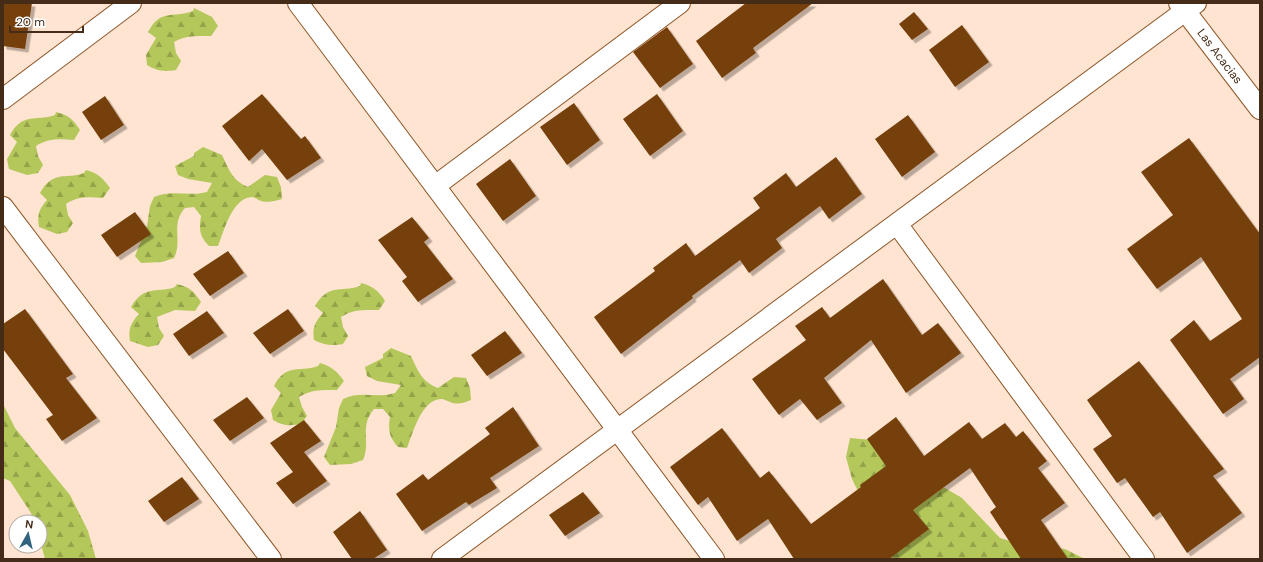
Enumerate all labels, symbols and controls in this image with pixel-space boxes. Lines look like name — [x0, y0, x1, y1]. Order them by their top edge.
scale bar — [10, 8, 83, 34]
text: 20 m — [16, 14, 45, 30]
street label: Las Acacias — [1193, 25, 1246, 87]
north arrow — [8, 514, 48, 554]
text: N — [24, 517, 34, 532]

